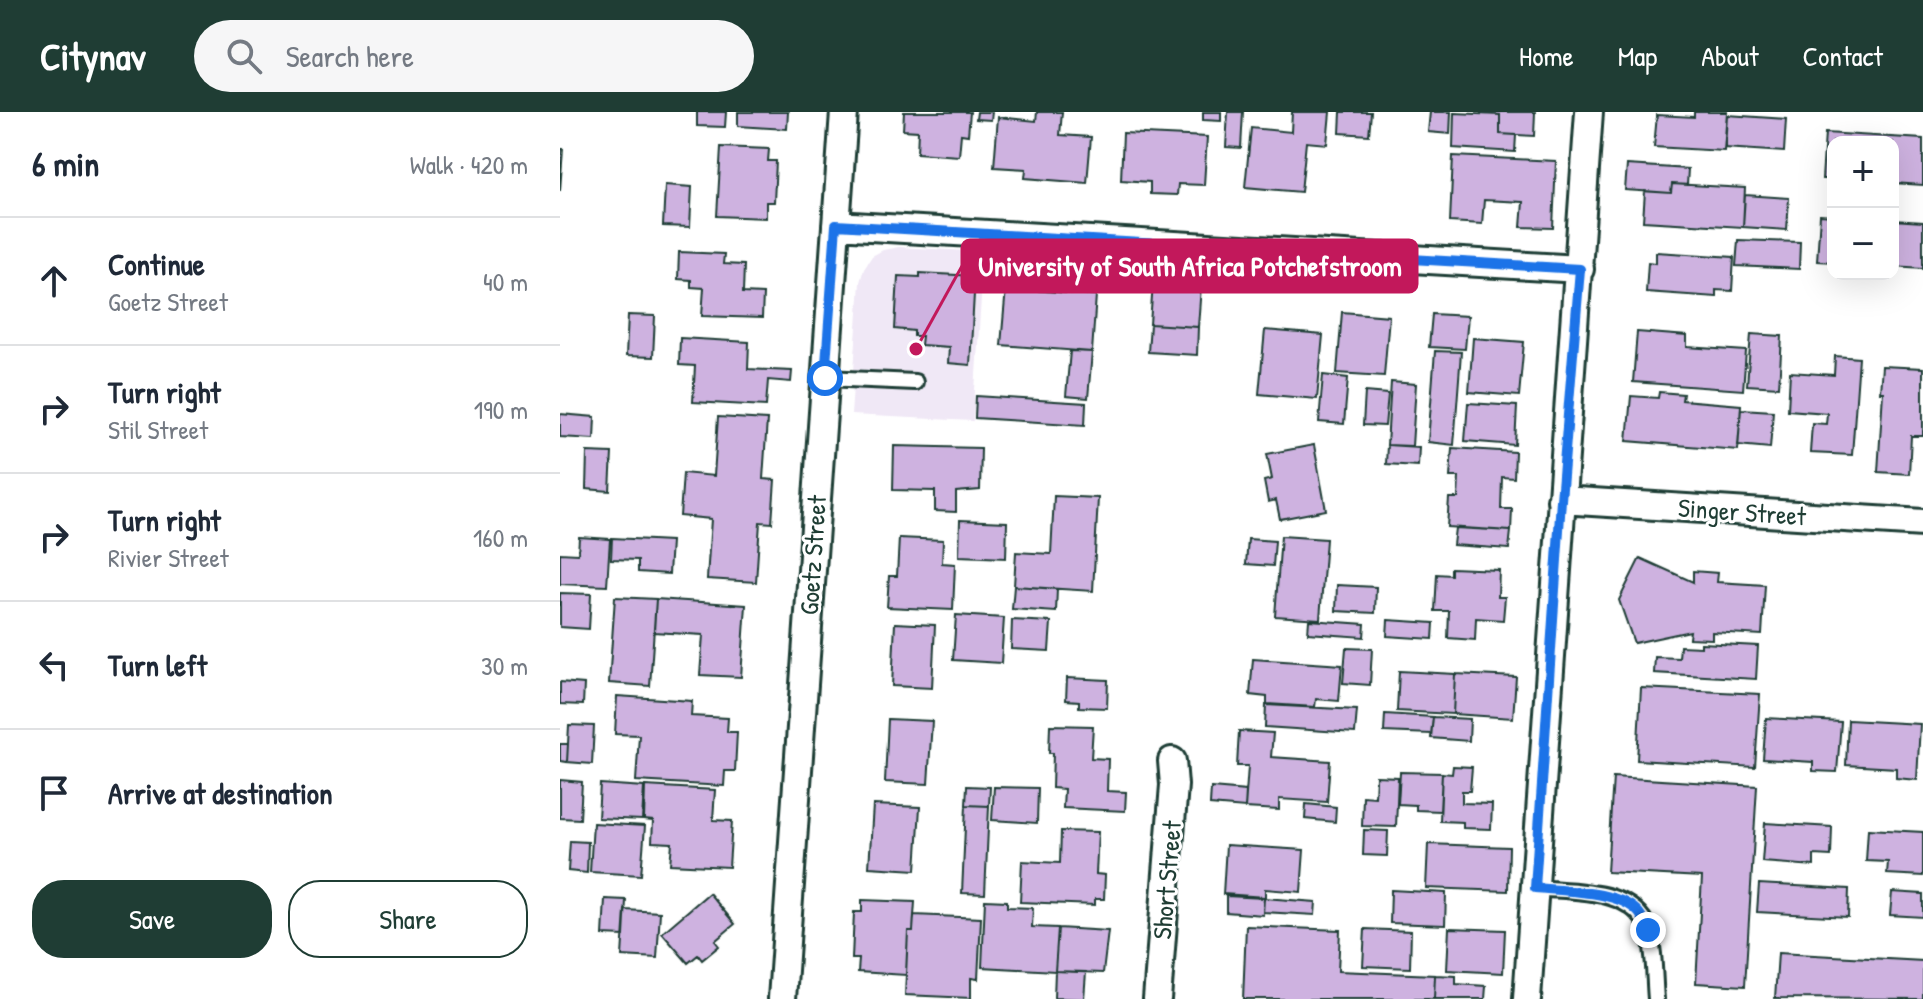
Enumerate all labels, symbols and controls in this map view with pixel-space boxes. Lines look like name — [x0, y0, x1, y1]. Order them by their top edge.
search box — [194, 20, 754, 92]
text: Citynav — [40, 30, 146, 82]
icon: search — [222, 34, 266, 78]
text: Search here — [286, 36, 414, 76]
text: Home — [1519, 37, 1574, 75]
text: Map — [1618, 37, 1657, 75]
text: About — [1701, 37, 1759, 75]
text: Contact — [1803, 37, 1883, 75]
map controls — [1827, 136, 1899, 280]
button: + — [1827, 136, 1899, 208]
text: 6 min — [32, 141, 100, 187]
text: Walk · 420 m — [410, 147, 528, 182]
button: − — [1827, 208, 1899, 280]
callout: University of South Africa Potchefstroom — [962, 240, 1417, 292]
text: Continue — [108, 244, 205, 284]
text: University of South Africa Potchefstroom — [978, 247, 1402, 286]
icon: ahead — [32, 259, 76, 303]
text: 40 m — [483, 264, 528, 299]
text: Goetz Street — [108, 284, 228, 319]
route start — [807, 360, 843, 396]
text: Turn right — [108, 372, 221, 412]
icon: right — [32, 387, 76, 431]
text: 190 m — [474, 392, 528, 427]
text: Stil Street — [108, 412, 208, 447]
street label: Singer Street — [1677, 490, 1808, 533]
street label: Goetz Street — [791, 493, 834, 616]
text: Turn right — [108, 500, 221, 540]
icon: right — [32, 515, 76, 559]
text: 160 m — [473, 520, 528, 555]
text: Rivier Street — [108, 540, 229, 575]
icon: left — [32, 643, 76, 687]
text: Turn left — [108, 645, 207, 685]
text: 30 m — [481, 648, 528, 683]
icon: arrive — [32, 771, 76, 815]
text: Arrive at destination — [108, 773, 333, 813]
street label: Short Street — [1144, 818, 1189, 941]
button: Save — [32, 880, 272, 958]
button: Share — [288, 880, 528, 958]
route end — [1630, 912, 1666, 948]

